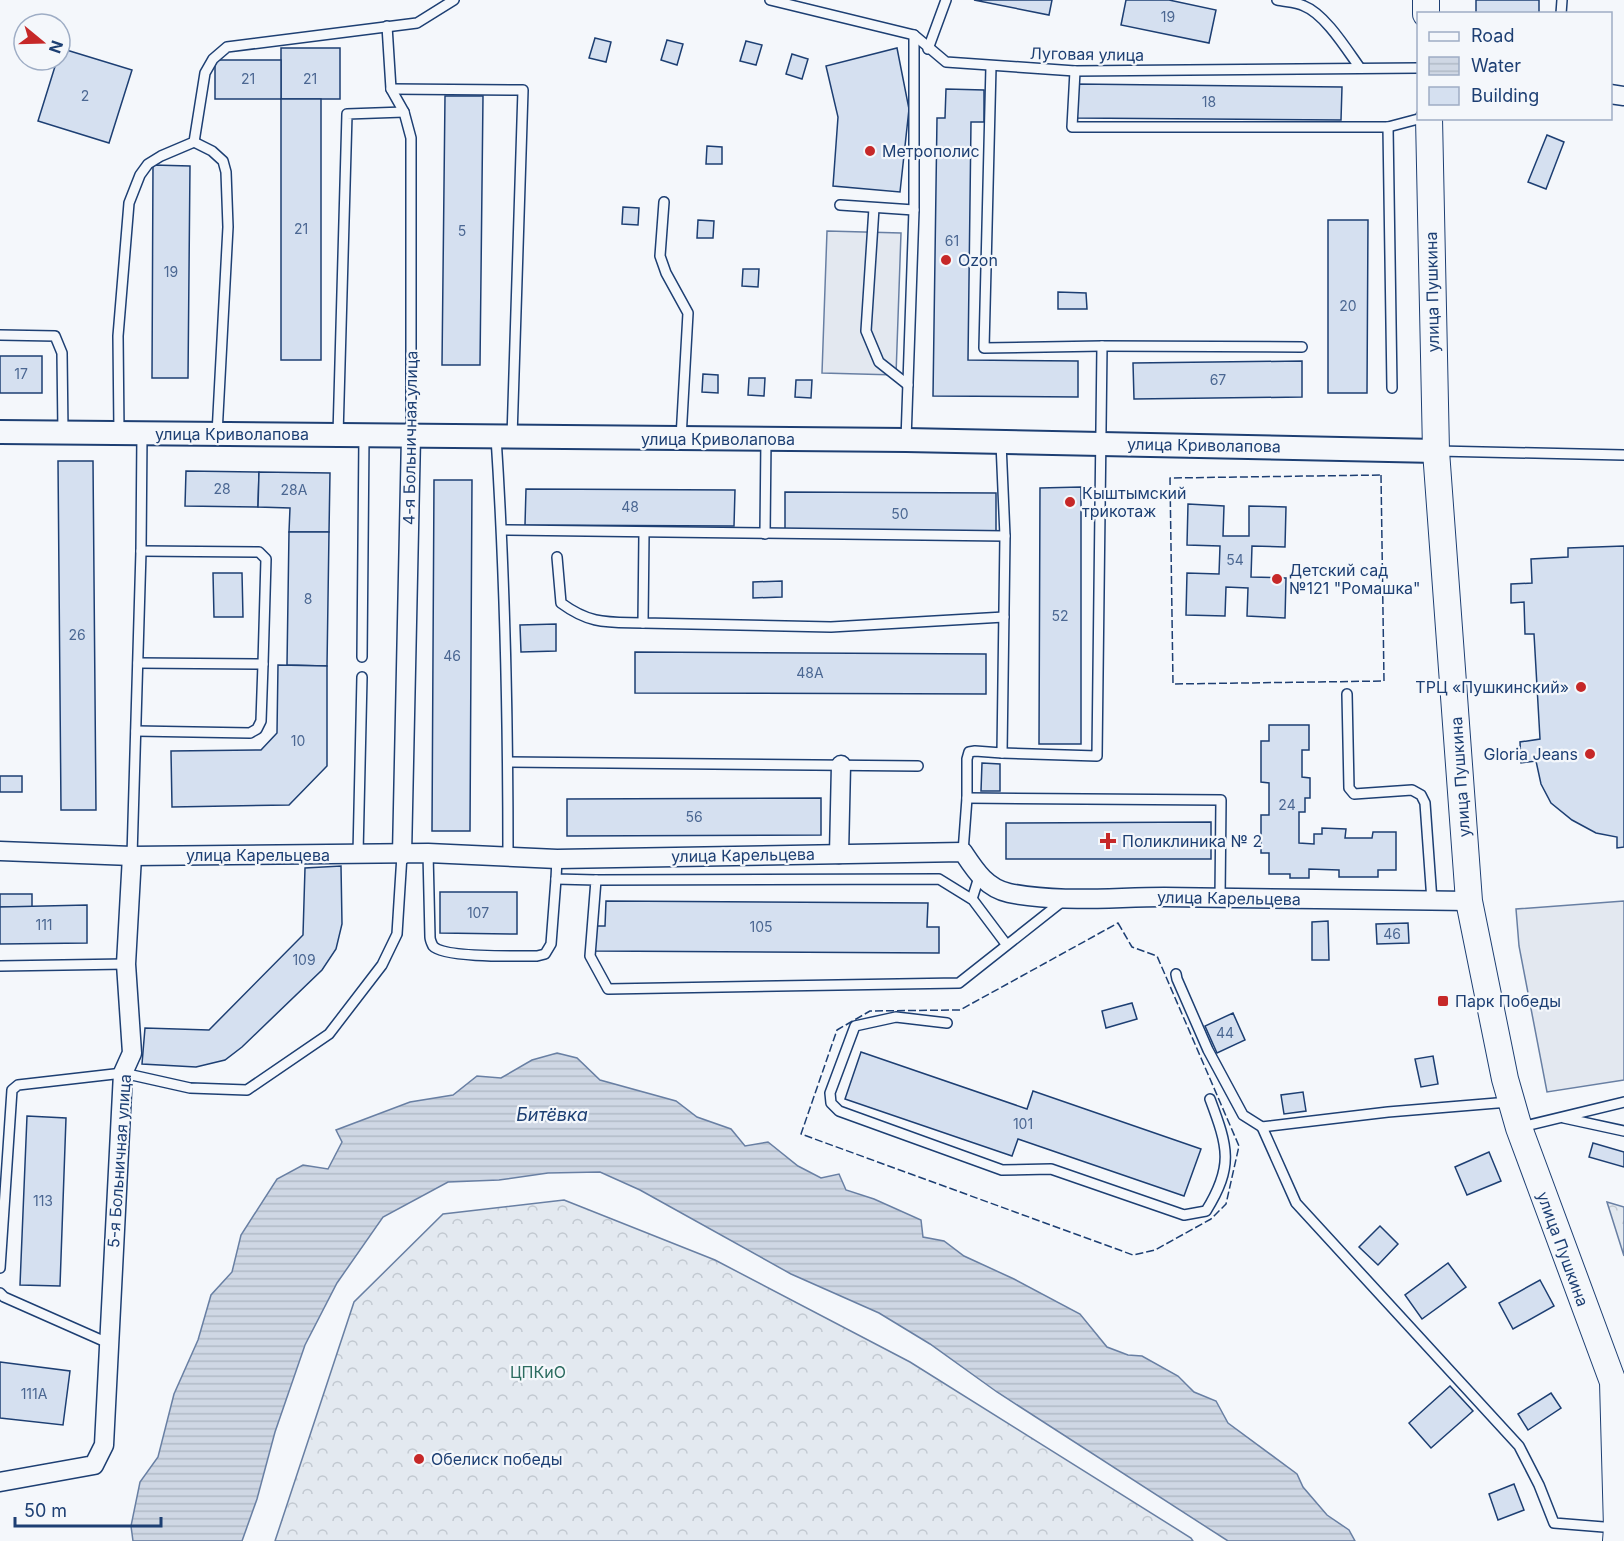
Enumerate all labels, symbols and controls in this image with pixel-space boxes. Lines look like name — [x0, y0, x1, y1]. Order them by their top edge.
house number: 19 — [1161, 8, 1175, 25]
north arrow — [12, 12, 72, 72]
legend — [1417, 12, 1612, 120]
text: Road — [1471, 25, 1514, 46]
text: N — [45, 38, 68, 56]
street label: Луговая улица — [1030, 43, 1144, 65]
text: Water — [1471, 55, 1521, 76]
house number: 21 — [241, 70, 255, 87]
house number: 21 — [303, 70, 317, 87]
text: Building — [1471, 85, 1539, 106]
house number: 2 — [81, 87, 89, 104]
house number: 18 — [1202, 93, 1216, 110]
place label: Метрополис — [882, 141, 980, 161]
marker: Метрополис — [863, 144, 877, 158]
house number: 21 — [294, 220, 308, 237]
house number: 5 — [458, 222, 466, 239]
street label: улица Пушкина — [1421, 231, 1443, 353]
house number: 61 — [945, 232, 959, 249]
place label: Ozon — [958, 250, 998, 270]
marker: Ozon — [939, 253, 953, 267]
house number: 19 — [164, 263, 178, 280]
house number: 20 — [1339, 297, 1357, 314]
street label: 4-я Больничная улица — [398, 351, 422, 525]
house number: 17 — [14, 365, 28, 382]
house number: 67 — [1210, 371, 1226, 388]
street label: улица Криволапова — [155, 424, 309, 444]
street label: улица Криволапова — [641, 429, 795, 449]
street label: улица Криволапова — [1127, 434, 1281, 456]
house number: 28 — [213, 480, 231, 497]
house number: 28А — [281, 481, 308, 498]
place label: Кыштымский трикотаж — [1082, 483, 1186, 521]
marker: Кыштымский трикотаж — [1063, 495, 1077, 509]
house number: 48 — [621, 498, 639, 515]
house number: 50 — [891, 505, 909, 522]
house number: 54 — [1226, 551, 1244, 568]
place label: Детский сад №121 "Ромашка" — [1289, 560, 1421, 598]
marker: Детский сад №121 "Ромашка" — [1270, 572, 1284, 586]
house number: 8 — [304, 590, 312, 607]
house number: 52 — [1051, 607, 1069, 624]
house number: 26 — [68, 626, 86, 643]
house number: 46 — [443, 647, 461, 664]
house number: 48А — [796, 664, 824, 681]
place label: ТРЦ «Пушкинский» — [1415, 677, 1569, 697]
marker: ТРЦ «Пушкинский» — [1574, 680, 1588, 694]
street label: улица Пушкина — [1446, 716, 1474, 838]
house number: 10 — [291, 732, 305, 749]
place label: Gloria Jeans — [1483, 744, 1578, 764]
marker: Gloria Jeans — [1583, 747, 1597, 761]
house number: 24 — [1278, 796, 1296, 813]
house number: 56 — [685, 808, 703, 825]
place label: Поликлиника № 2 — [1122, 831, 1262, 851]
marker: Поликлиника № 2 — [1099, 832, 1117, 850]
street label: улица Карельцева — [671, 844, 815, 866]
street label: улица Карельцева — [186, 845, 330, 865]
street label: улица Карельцева — [1157, 887, 1301, 909]
house number: 107 — [467, 904, 489, 921]
house number: 111 — [35, 916, 53, 933]
house number: 105 — [749, 918, 773, 935]
house number: 46 — [1383, 925, 1401, 942]
house number: 109 — [292, 951, 316, 968]
place label: Парк Победы — [1455, 991, 1561, 1011]
marker: Парк Победы — [1436, 994, 1450, 1008]
house number: 44 — [1216, 1024, 1234, 1041]
street label: 5-я Больничная улица — [103, 1074, 135, 1248]
water label: Битёвка — [516, 1104, 588, 1125]
house number: 101 — [1013, 1115, 1033, 1132]
street label: улица Пушкина — [1533, 1189, 1593, 1309]
house number: 113 — [33, 1192, 53, 1209]
park label: ЦПКиО — [510, 1362, 566, 1382]
house number: 111А — [21, 1385, 48, 1402]
place label: Обелиск победы — [431, 1449, 563, 1469]
marker: Обелиск победы — [412, 1452, 426, 1466]
scale bar — [15, 1490, 160, 1528]
text: 50 m — [24, 1500, 67, 1521]

